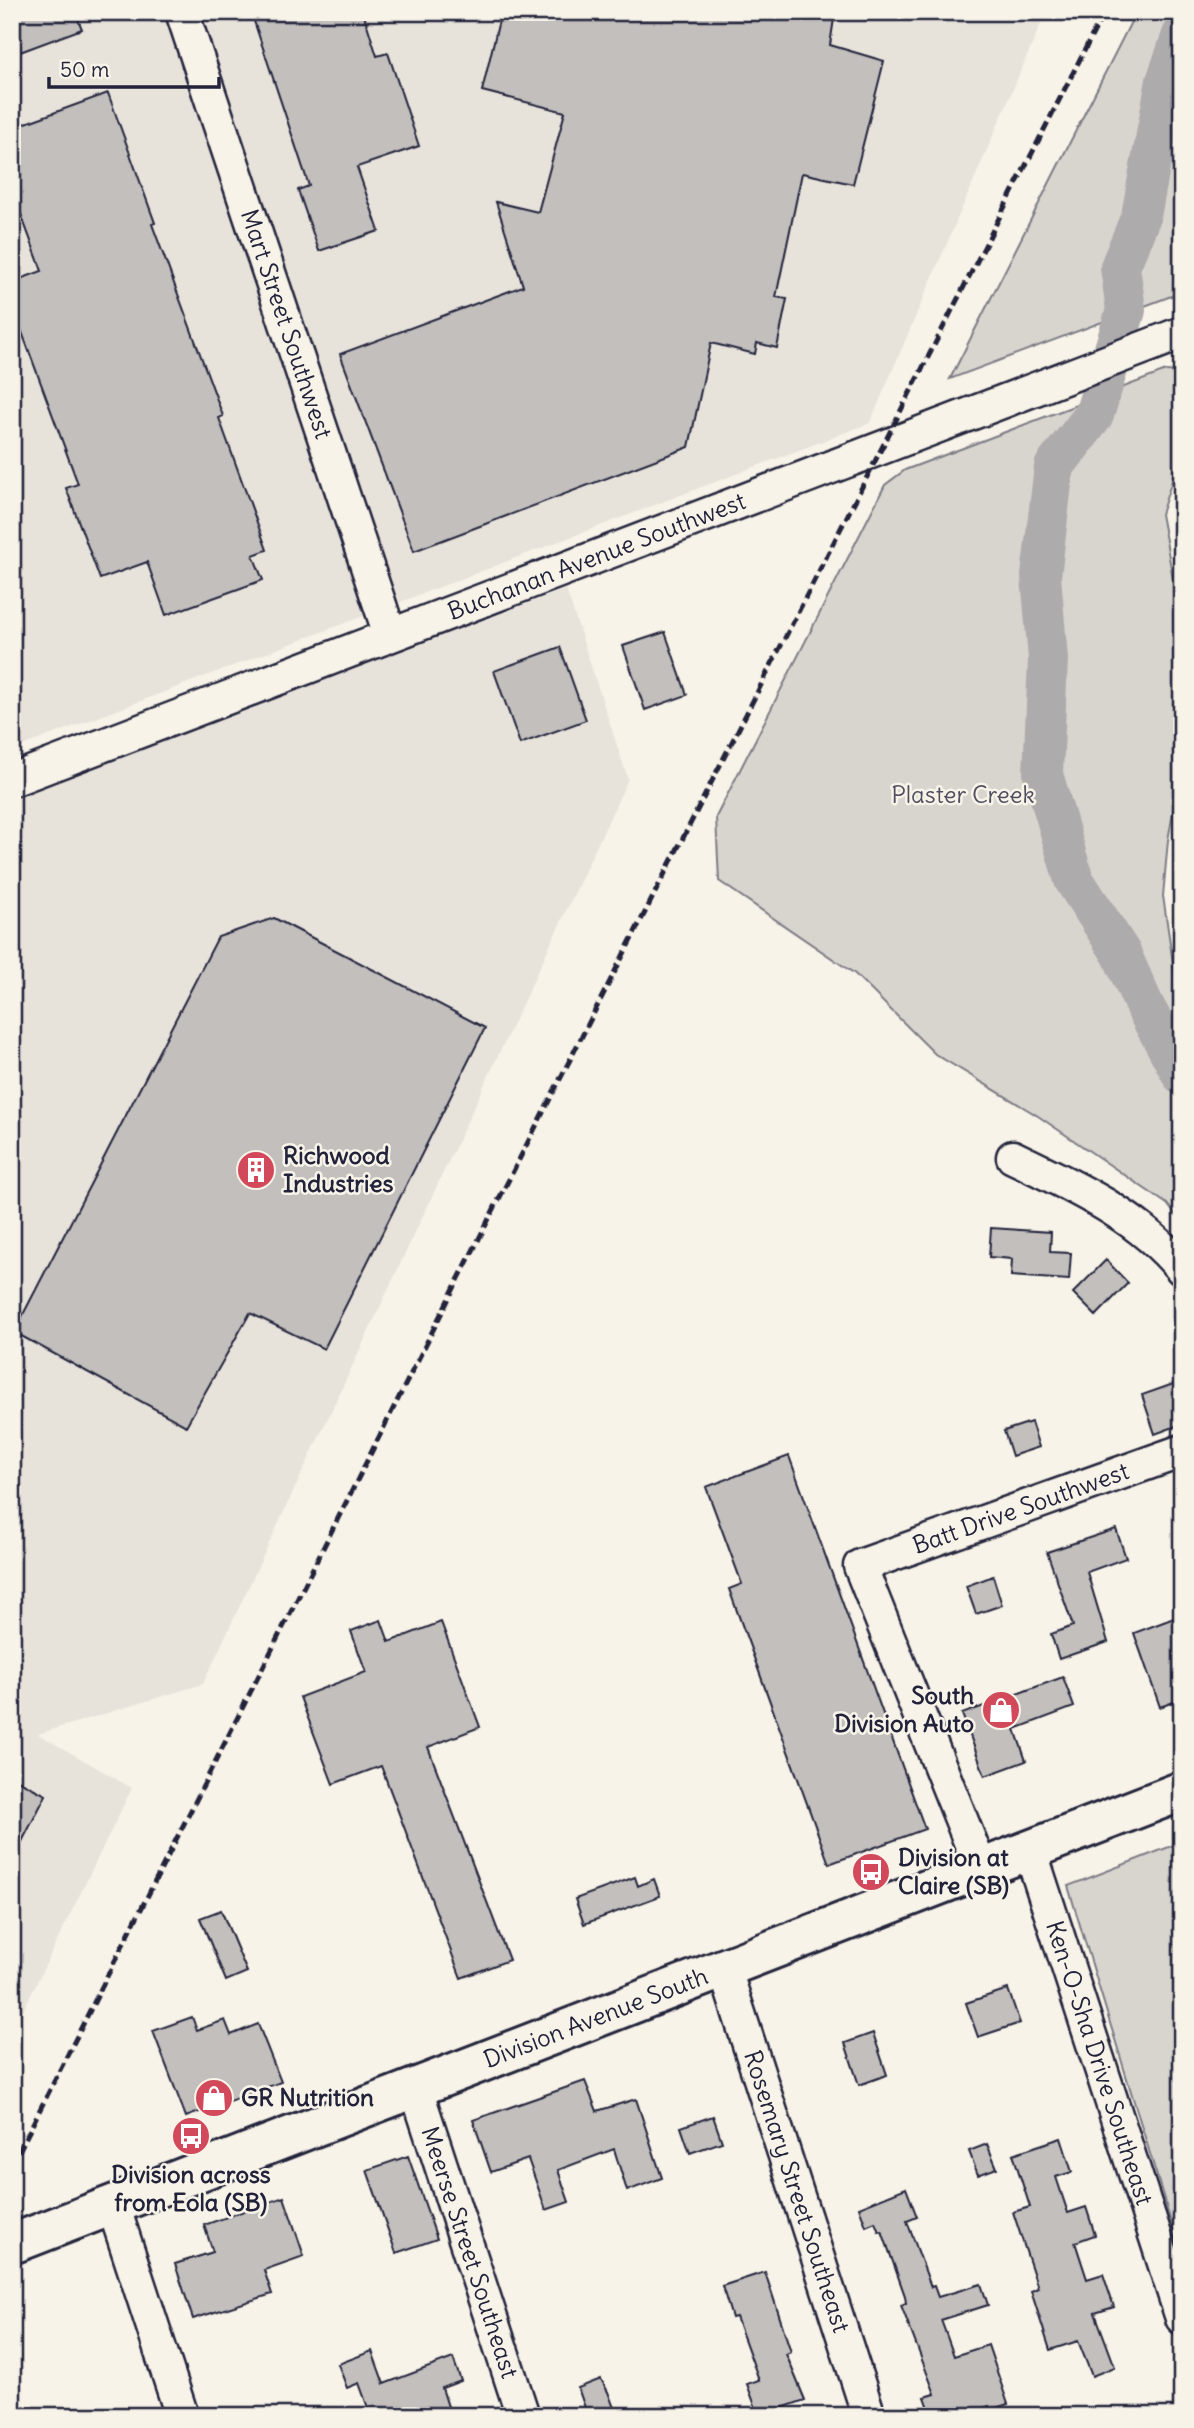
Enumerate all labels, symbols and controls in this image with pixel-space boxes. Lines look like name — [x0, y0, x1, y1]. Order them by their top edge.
scale bar — [49, 46, 219, 90]
text: 50 m — [60, 56, 109, 83]
street label: Mart Street Southwest — [235, 205, 339, 442]
street label: Buchanan Avenue Southwest — [443, 485, 750, 626]
park label: Plaster Creek — [891, 779, 1035, 809]
place label: Richwood Industries — [283, 1140, 393, 1198]
building icon: Richwood Industries — [235, 1149, 277, 1191]
street label: Batt Drive Southwest — [908, 1455, 1133, 1560]
place label: South Division Auto — [834, 1680, 974, 1738]
shop icon: South Division Auto — [980, 1689, 1022, 1731]
place label: Division at Claire (SB) — [898, 1842, 1010, 1900]
bus stop icon: Division at Claire (SB) — [850, 1851, 892, 1893]
street label: Ken-O-Sha Drive Southeast — [1040, 1917, 1160, 2209]
street label: Division Avenue South — [479, 1960, 712, 2074]
street label: Rosemary Street Southeast — [738, 2046, 857, 2336]
shop icon: GR Nutrition — [193, 2077, 235, 2119]
place label: GR Nutrition — [241, 2082, 374, 2112]
bus stop icon: Division across from Eola (SB) — [170, 2115, 212, 2157]
street label: Meerse Street Southeast — [415, 2123, 526, 2382]
place label: Division across from Eola (SB) — [111, 2159, 271, 2217]

